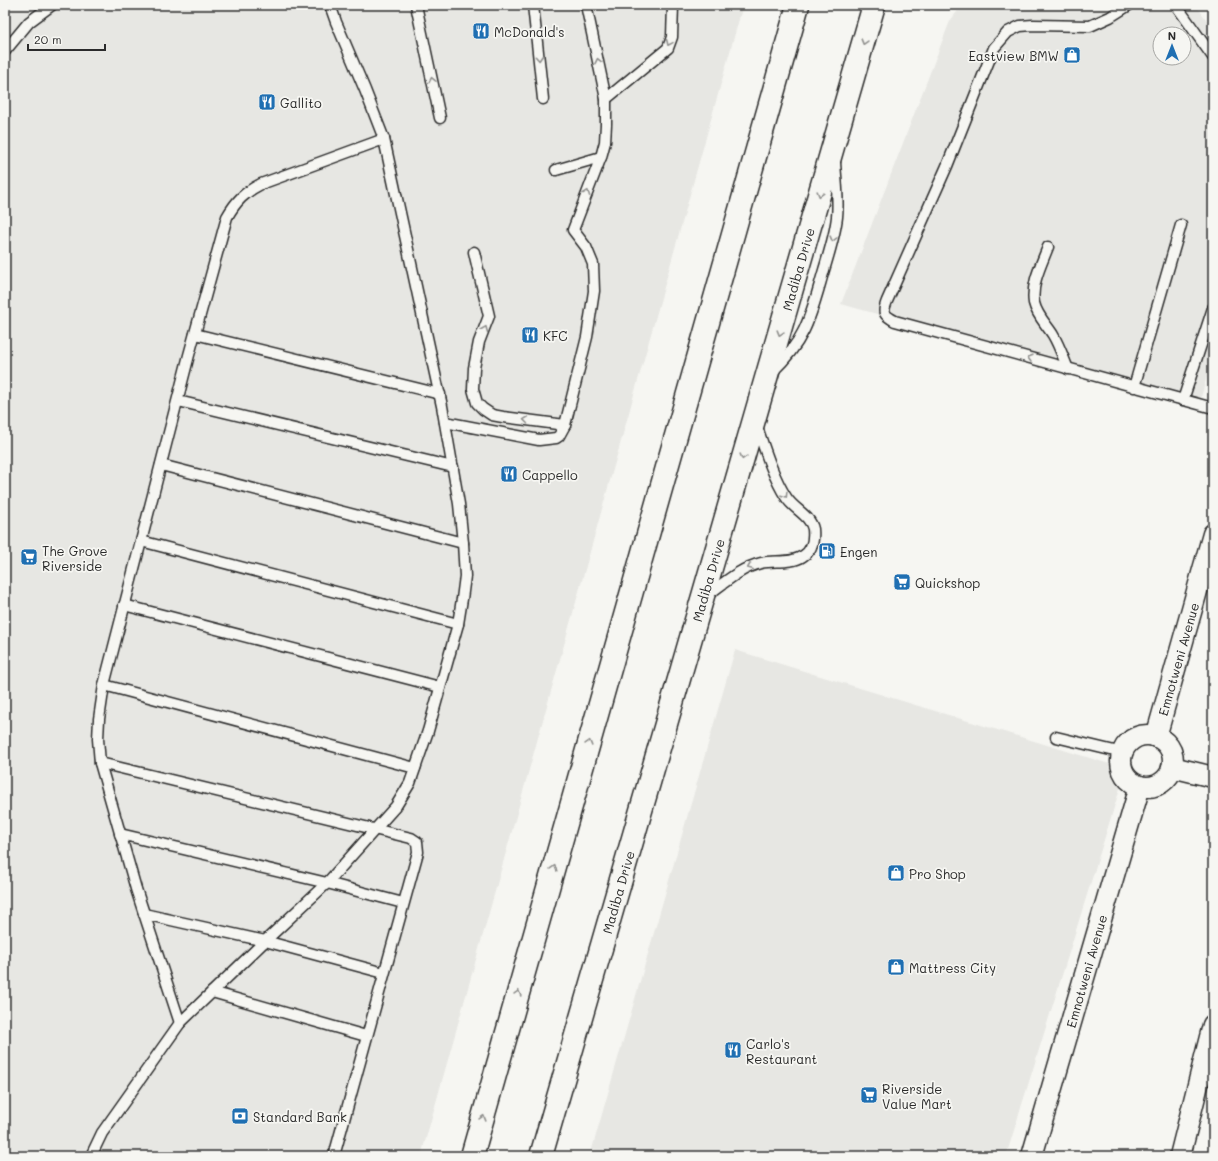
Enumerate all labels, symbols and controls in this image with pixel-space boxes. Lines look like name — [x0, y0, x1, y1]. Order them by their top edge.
restaurant icon: McDonald's — [471, 21, 491, 41]
place label: McDonald's — [494, 23, 565, 40]
scale bar — [28, 26, 105, 52]
north arrow — [1152, 26, 1192, 66]
text: N — [1168, 28, 1176, 43]
text: 20 m — [34, 31, 62, 47]
one-way arrow — [860, 39, 869, 46]
one-way arrow — [666, 40, 674, 47]
shop icon: Eastview BMW — [1062, 45, 1082, 65]
place label: Eastview BMW — [968, 47, 1059, 64]
one-way arrow — [534, 55, 543, 61]
one-way arrow — [594, 57, 602, 64]
one-way arrow — [428, 77, 436, 83]
restaurant icon: Gallito — [257, 92, 277, 112]
place label: Gallito — [280, 94, 322, 111]
one-way arrow — [583, 190, 591, 197]
one-way arrow — [816, 191, 825, 198]
street label: Madiba Drive — [778, 226, 818, 312]
one-way arrow — [829, 235, 838, 242]
one-way arrow — [480, 325, 488, 332]
restaurant icon: KFC — [520, 325, 540, 345]
place label: KFC — [543, 327, 567, 344]
one-way arrow — [776, 329, 785, 336]
one-way arrow — [1027, 354, 1034, 363]
one-way arrow — [523, 416, 529, 425]
one-way arrow — [739, 454, 748, 461]
restaurant icon: Cappello — [499, 464, 519, 484]
place label: Cappello — [522, 466, 578, 483]
one-way arrow — [780, 491, 787, 498]
street label: Madiba Drive — [688, 537, 728, 623]
fuel station icon: Engen — [817, 541, 837, 561]
place label: The Grove Riverside — [42, 542, 108, 574]
place label: Engen — [840, 543, 877, 560]
supermarket icon: The Grove Riverside — [19, 547, 39, 567]
one-way arrow — [747, 562, 754, 570]
supermarket icon: Quickshop — [892, 572, 912, 592]
place label: Quickshop — [915, 574, 980, 591]
street label: Emnotweni Avenue — [1154, 600, 1202, 718]
one-way arrow — [584, 740, 593, 747]
street label: Madiba Drive — [598, 849, 638, 935]
shop icon: Pro Shop — [886, 863, 906, 883]
one-way arrow — [549, 865, 558, 872]
place label: Pro Shop — [909, 865, 966, 882]
street label: Emnotweni Avenue — [1062, 912, 1110, 1030]
shop icon: Mattress City — [886, 957, 906, 977]
place label: Mattress City — [909, 959, 996, 976]
one-way arrow — [513, 990, 522, 997]
place label: Carlo's Restaurant — [746, 1035, 817, 1067]
restaurant icon: Carlo's Restaurant — [723, 1040, 743, 1060]
place label: Riverside Value Mart — [882, 1080, 952, 1112]
supermarket icon: Riverside Value Mart — [859, 1085, 879, 1105]
bank icon: Standard Bank — [230, 1106, 250, 1126]
place label: Standard Bank — [253, 1108, 347, 1125]
one-way arrow — [478, 1115, 487, 1122]

